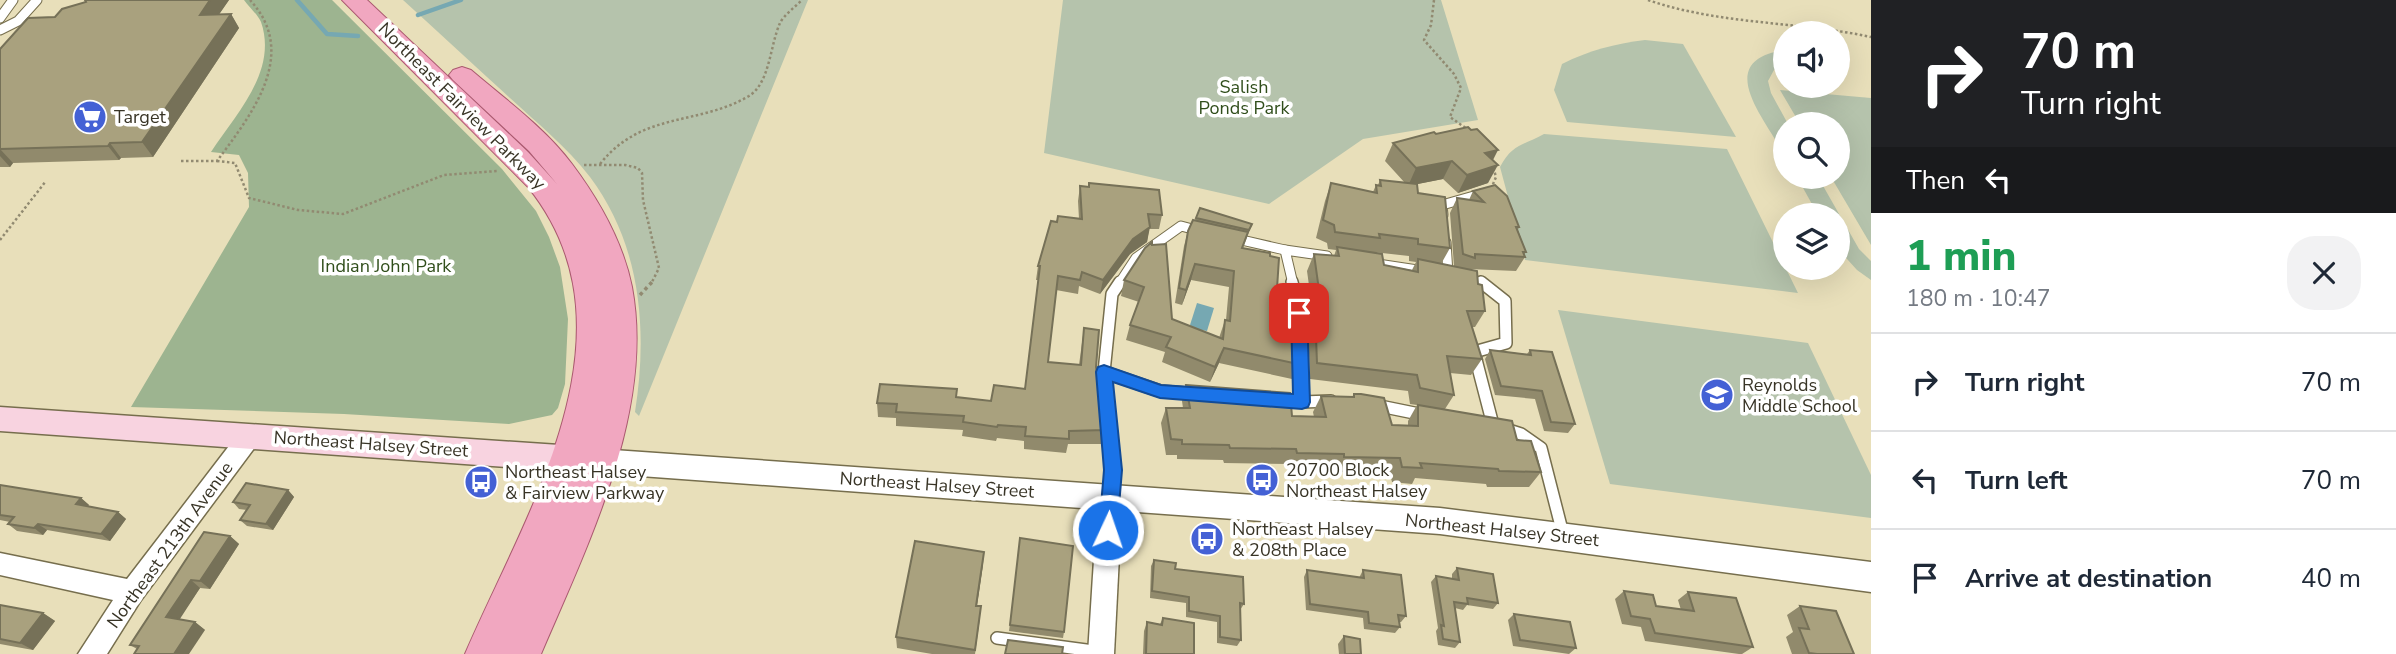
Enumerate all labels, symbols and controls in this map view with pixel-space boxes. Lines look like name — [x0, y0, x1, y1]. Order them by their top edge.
street label: Northeast Fairview Parkway — [373, 17, 551, 195]
text: 70 m — [2021, 18, 2136, 85]
map controls — [1773, 21, 1850, 280]
button: sound — [1773, 21, 1850, 98]
icon: right — [1906, 28, 1997, 119]
park label: Salish Ponds Park — [1199, 75, 1290, 120]
text: Turn right — [2021, 82, 2161, 125]
supermarket icon: Target — [71, 98, 109, 136]
place label: Target — [114, 105, 166, 129]
button: search — [1773, 112, 1850, 189]
icon: left — [1979, 161, 2017, 199]
text: Then — [1906, 163, 1965, 198]
button: layers — [1773, 203, 1850, 280]
text: 1 min — [1906, 228, 2016, 285]
button: close — [2287, 236, 2361, 310]
park label: Indian John Park — [321, 254, 452, 278]
pin — [1269, 283, 1329, 343]
text: 180 m · 10:47 — [1906, 283, 2051, 314]
icon: arrive — [1280, 294, 1318, 332]
icon: right — [1906, 363, 1944, 401]
text: Turn right — [1965, 365, 2084, 400]
text: 70 m — [2301, 365, 2361, 400]
place label: Reynolds Middle School — [1742, 373, 1858, 418]
school or university icon: Reynolds Middle School — [1698, 376, 1736, 414]
street label: Northeast Halsey Street — [273, 425, 470, 463]
street label: Northeast 213th Avenue — [101, 457, 239, 633]
place label: 20700 Block Northeast Halsey — [1286, 458, 1428, 503]
place label: Northeast Halsey & Fairview Parkway — [505, 460, 665, 505]
bus stop icon: 20700 Block Northeast Halsey — [1243, 461, 1281, 499]
icon: left — [1906, 461, 1944, 499]
bus stop icon: Northeast Halsey & Fairview Parkway — [462, 463, 500, 501]
text: Turn left — [1965, 463, 2068, 498]
text: 70 m — [2301, 463, 2361, 498]
street label: Northeast Halsey Street — [839, 466, 1036, 504]
position arrow — [1071, 493, 1145, 567]
street label: Northeast Halsey Street — [1404, 508, 1601, 552]
place label: Northeast Halsey & 208th Place — [1232, 517, 1374, 562]
bus stop icon: Northeast Halsey & 208th Place — [1188, 520, 1226, 558]
icon: arrive — [1906, 559, 1944, 597]
text: Arrive at destination — [1965, 561, 2212, 596]
text: 40 m — [2301, 561, 2361, 596]

